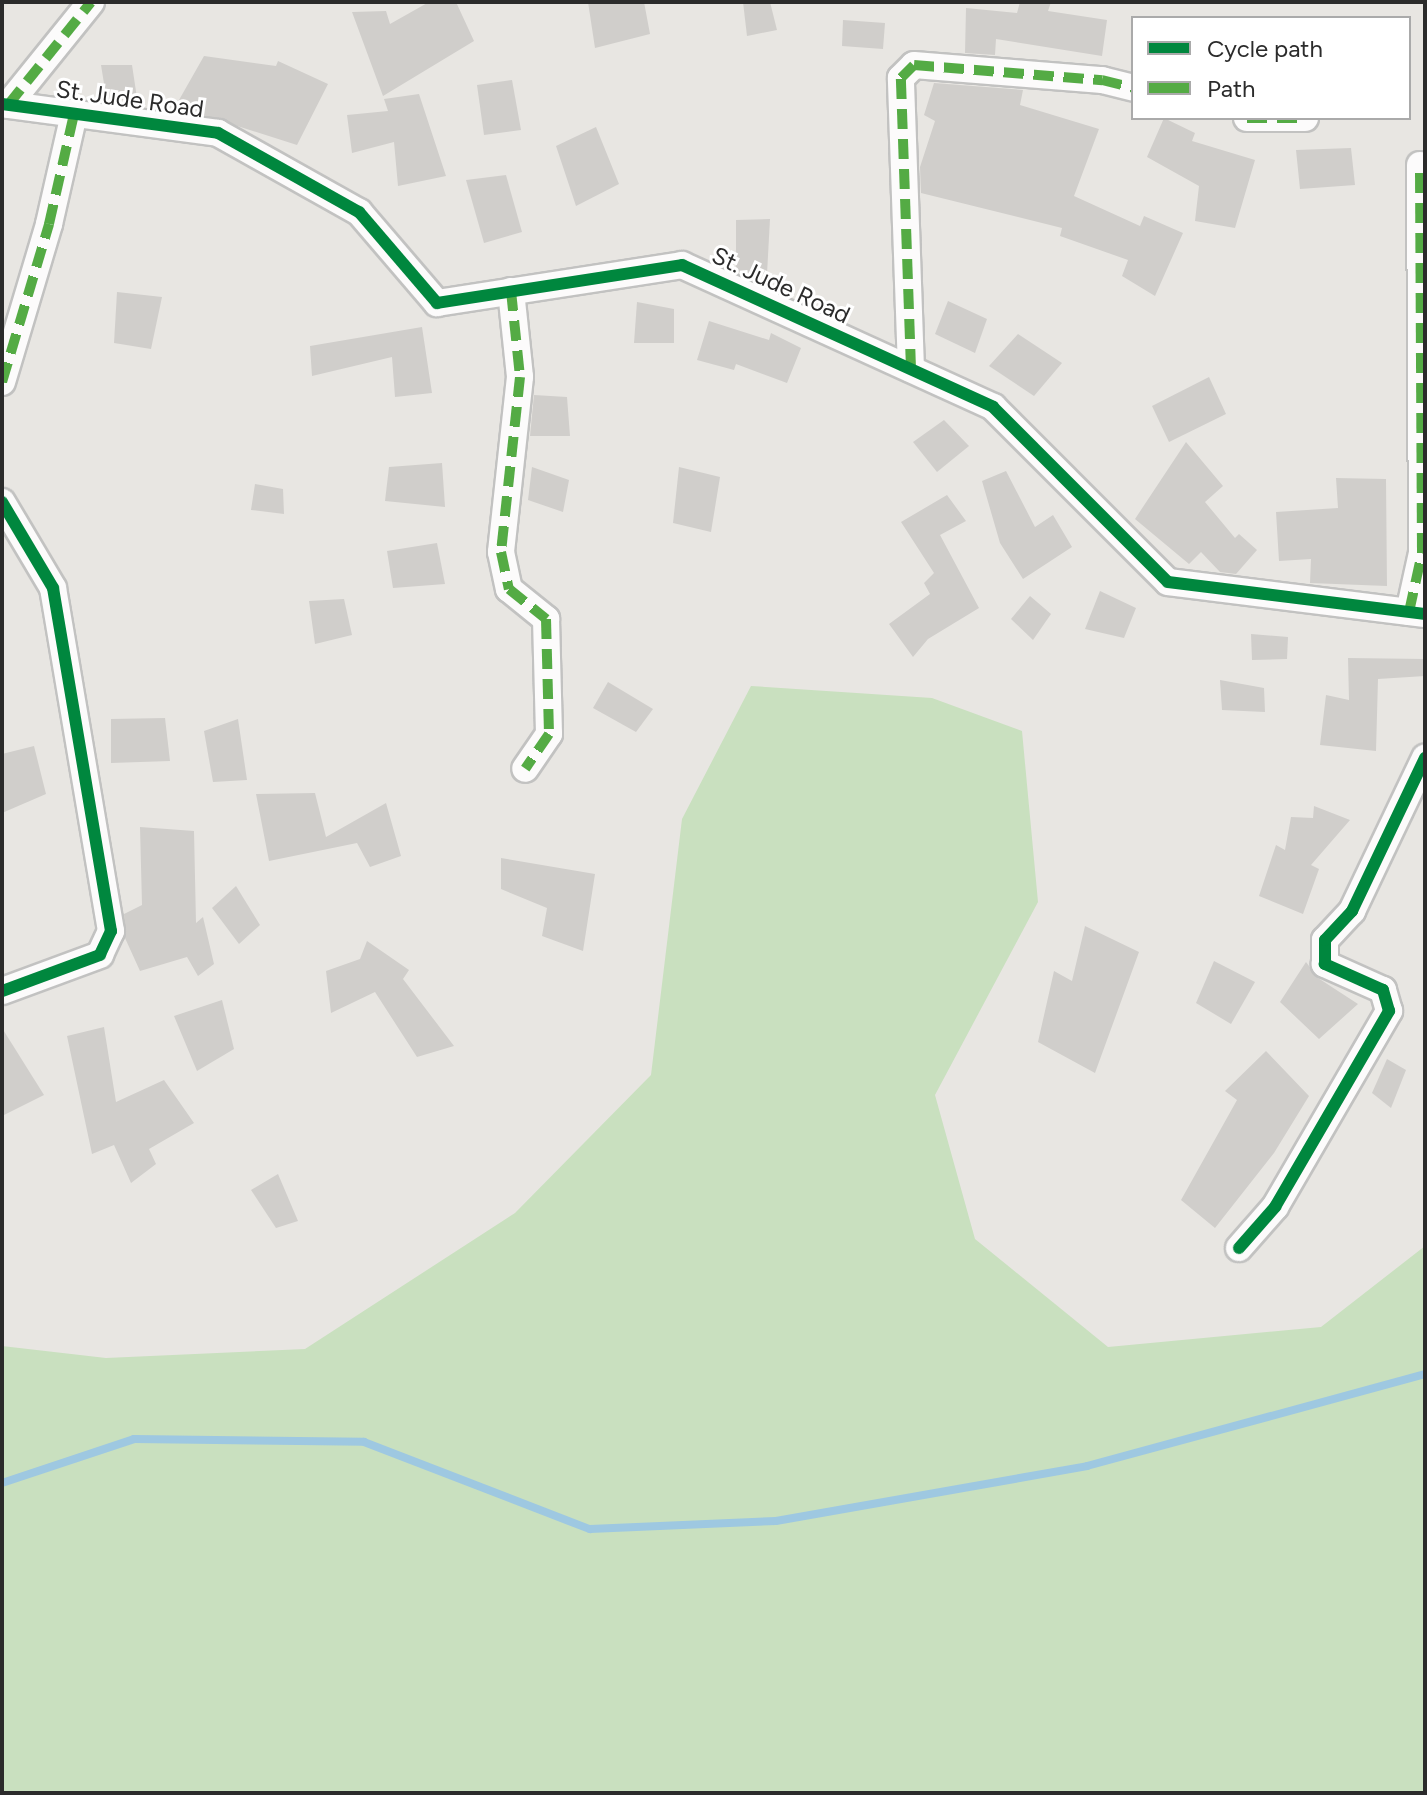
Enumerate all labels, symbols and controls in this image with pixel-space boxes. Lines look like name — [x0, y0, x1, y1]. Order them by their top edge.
legend — [1131, 16, 1411, 120]
text: Cycle path — [1207, 34, 1323, 63]
street label: St. Jude Road — [54, 74, 206, 124]
text: Path — [1207, 74, 1255, 103]
street label: St. Jude Road — [707, 241, 855, 329]

